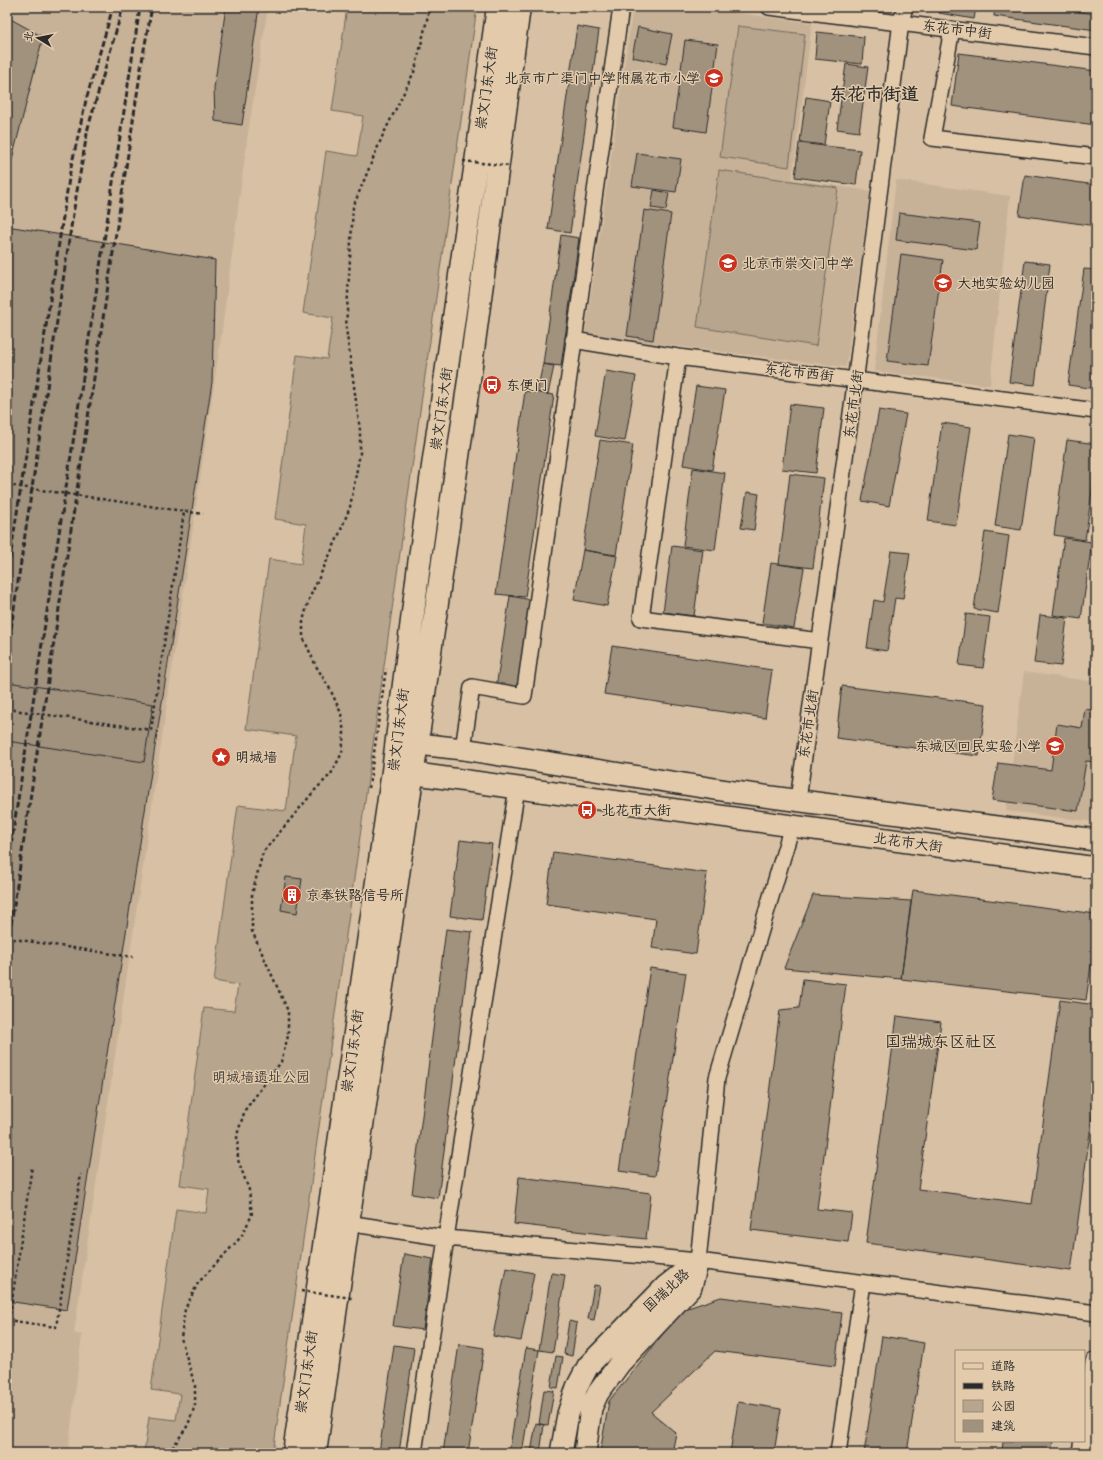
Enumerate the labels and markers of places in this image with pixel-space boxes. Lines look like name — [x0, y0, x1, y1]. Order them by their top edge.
school or university icon: 北京市广渠门中学附属花市小学 — [703, 67, 725, 89]
place label: 北京市广渠门中学附属花市小学 — [504, 69, 700, 87]
school or university icon: 北京市崇文门中学 — [717, 252, 739, 274]
place label: 北京市崇文门中学 — [742, 254, 854, 272]
school or university icon: 大地实验幼儿园 — [932, 272, 954, 294]
place label: 大地实验幼儿园 — [957, 274, 1055, 292]
bus stop icon: 东便门 — [481, 374, 503, 396]
place label: 东便门 — [506, 376, 548, 394]
school or university icon: 东城区回民实验小学 — [1044, 735, 1066, 757]
place label: 东城区回民实验小学 — [915, 737, 1041, 755]
place icon: 明城墙 — [210, 746, 232, 768]
place label: 明城墙 — [235, 748, 277, 766]
bus stop icon: 北花市大街 — [576, 799, 598, 821]
place label: 北花市大街 — [601, 801, 671, 819]
building icon: 京奉铁路信号所 — [281, 884, 303, 906]
place label: 京奉铁路信号所 — [306, 886, 404, 904]

